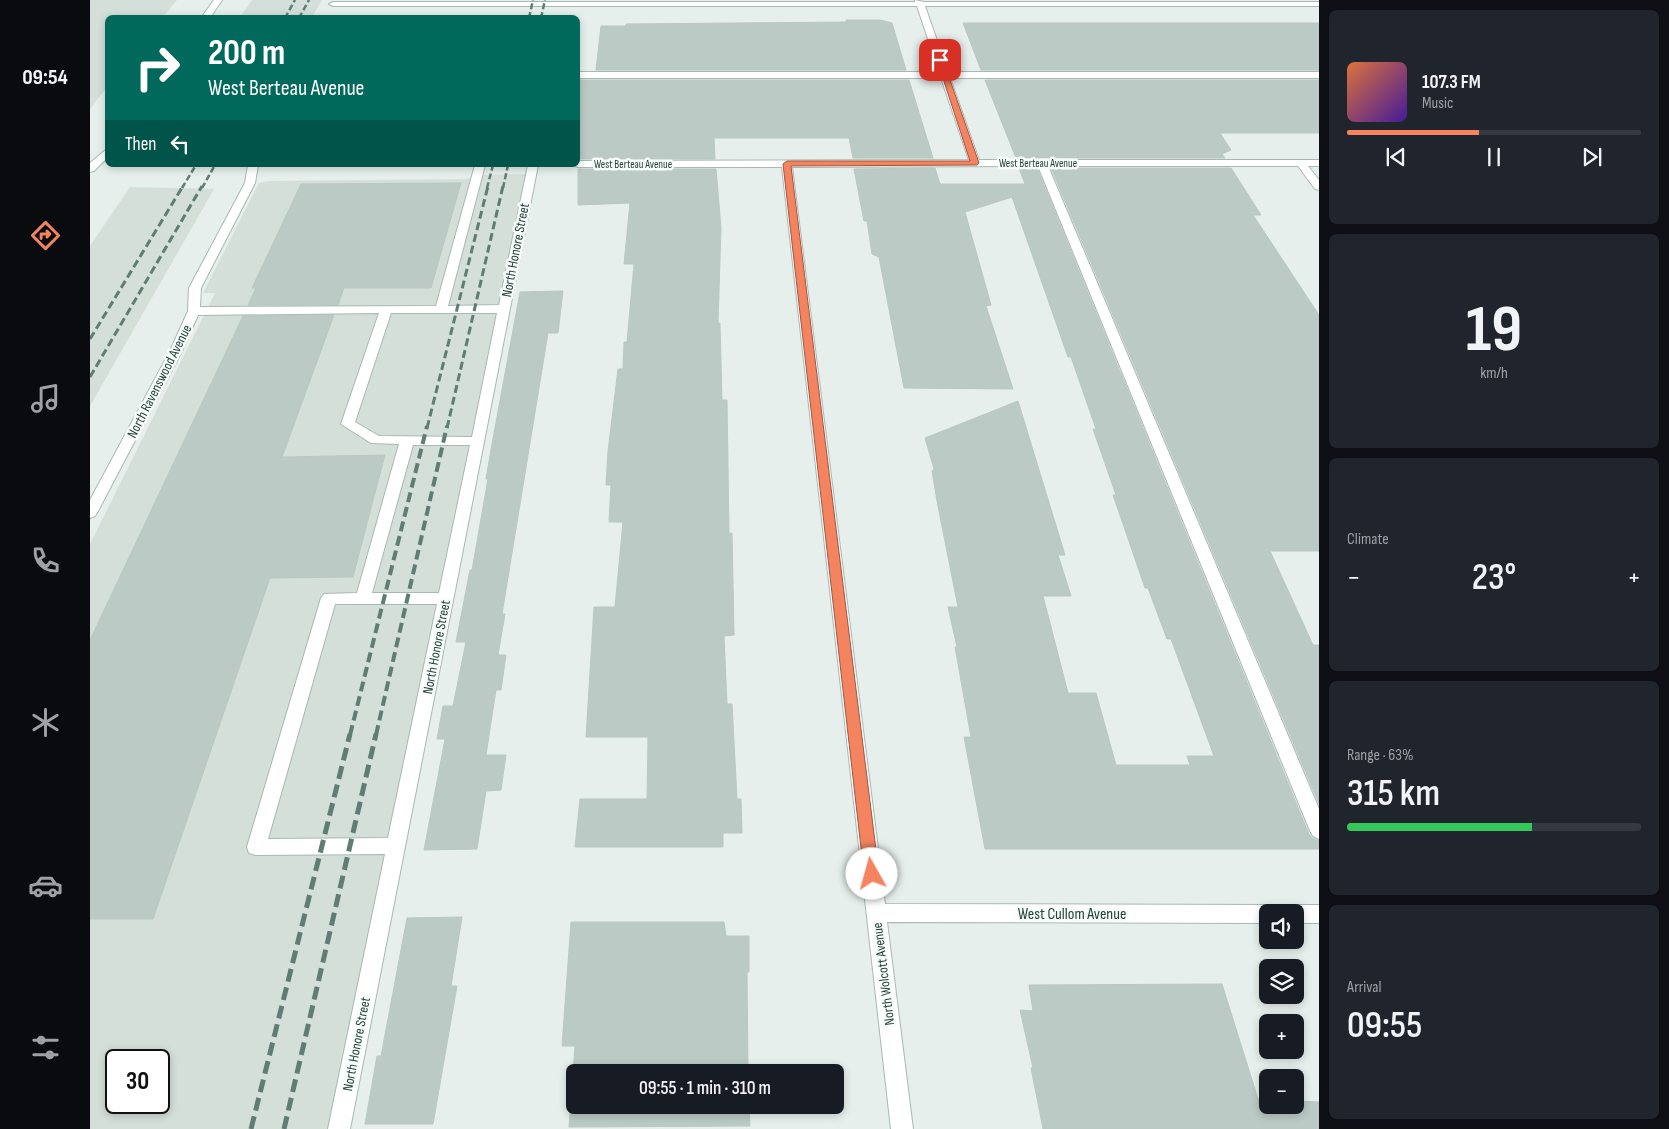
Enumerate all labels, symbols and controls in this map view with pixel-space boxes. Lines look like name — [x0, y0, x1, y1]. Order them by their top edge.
text: 200 m — [208, 32, 285, 75]
icon: right — [125, 35, 190, 100]
pin — [919, 39, 961, 81]
icon: arrive — [926, 46, 954, 74]
text: 09:54 — [22, 64, 68, 91]
text: 107.3 FM — [1422, 71, 1481, 94]
text: West Berteau Avenue — [208, 75, 364, 102]
text: Music — [1422, 94, 1453, 113]
icon: left — [166, 130, 194, 158]
text: Then — [125, 133, 156, 156]
icon: previous — [1382, 143, 1410, 171]
icon: pause — [1480, 143, 1508, 171]
icon: next — [1578, 143, 1606, 171]
street label: West Berteau Avenue — [999, 157, 1077, 170]
street label: West Berteau Avenue — [594, 158, 672, 171]
street label: North Honore Street — [498, 202, 533, 299]
icon: directions — [28, 218, 63, 253]
text: 19 — [1466, 292, 1522, 370]
street label: North Ravenswood Avenue — [124, 322, 195, 441]
text: km/h — [1480, 364, 1508, 383]
icon: music — [28, 381, 63, 416]
text: Climate — [1347, 530, 1389, 549]
icon: phone — [28, 543, 63, 578]
text: 23° — [1472, 555, 1516, 600]
text: − — [1347, 561, 1361, 594]
text: + — [1627, 561, 1641, 594]
street label: North Honore Street — [419, 599, 454, 696]
icon: climate — [28, 705, 63, 740]
text: Range · 63% — [1347, 746, 1414, 765]
text: 315 km — [1347, 771, 1440, 816]
position arrow — [845, 847, 897, 899]
icon: car — [28, 868, 63, 903]
map controls — [1259, 904, 1304, 1114]
button: sound — [1259, 904, 1304, 949]
street label: West Cullom Avenue — [1018, 905, 1126, 924]
street label: North Wolcott Avenue — [869, 922, 898, 1026]
button: layers — [1259, 959, 1304, 1004]
text: Arrival — [1347, 978, 1381, 997]
street label: North Honore Street — [339, 996, 374, 1093]
text: 09:55 — [1347, 1003, 1422, 1048]
button: + — [1259, 1014, 1304, 1059]
icon: filters — [28, 1030, 63, 1065]
speed limit sign: 30 — [105, 1049, 170, 1114]
button: − — [1259, 1069, 1304, 1114]
text: 09:55 · 1 min · 310 m — [639, 1077, 771, 1100]

